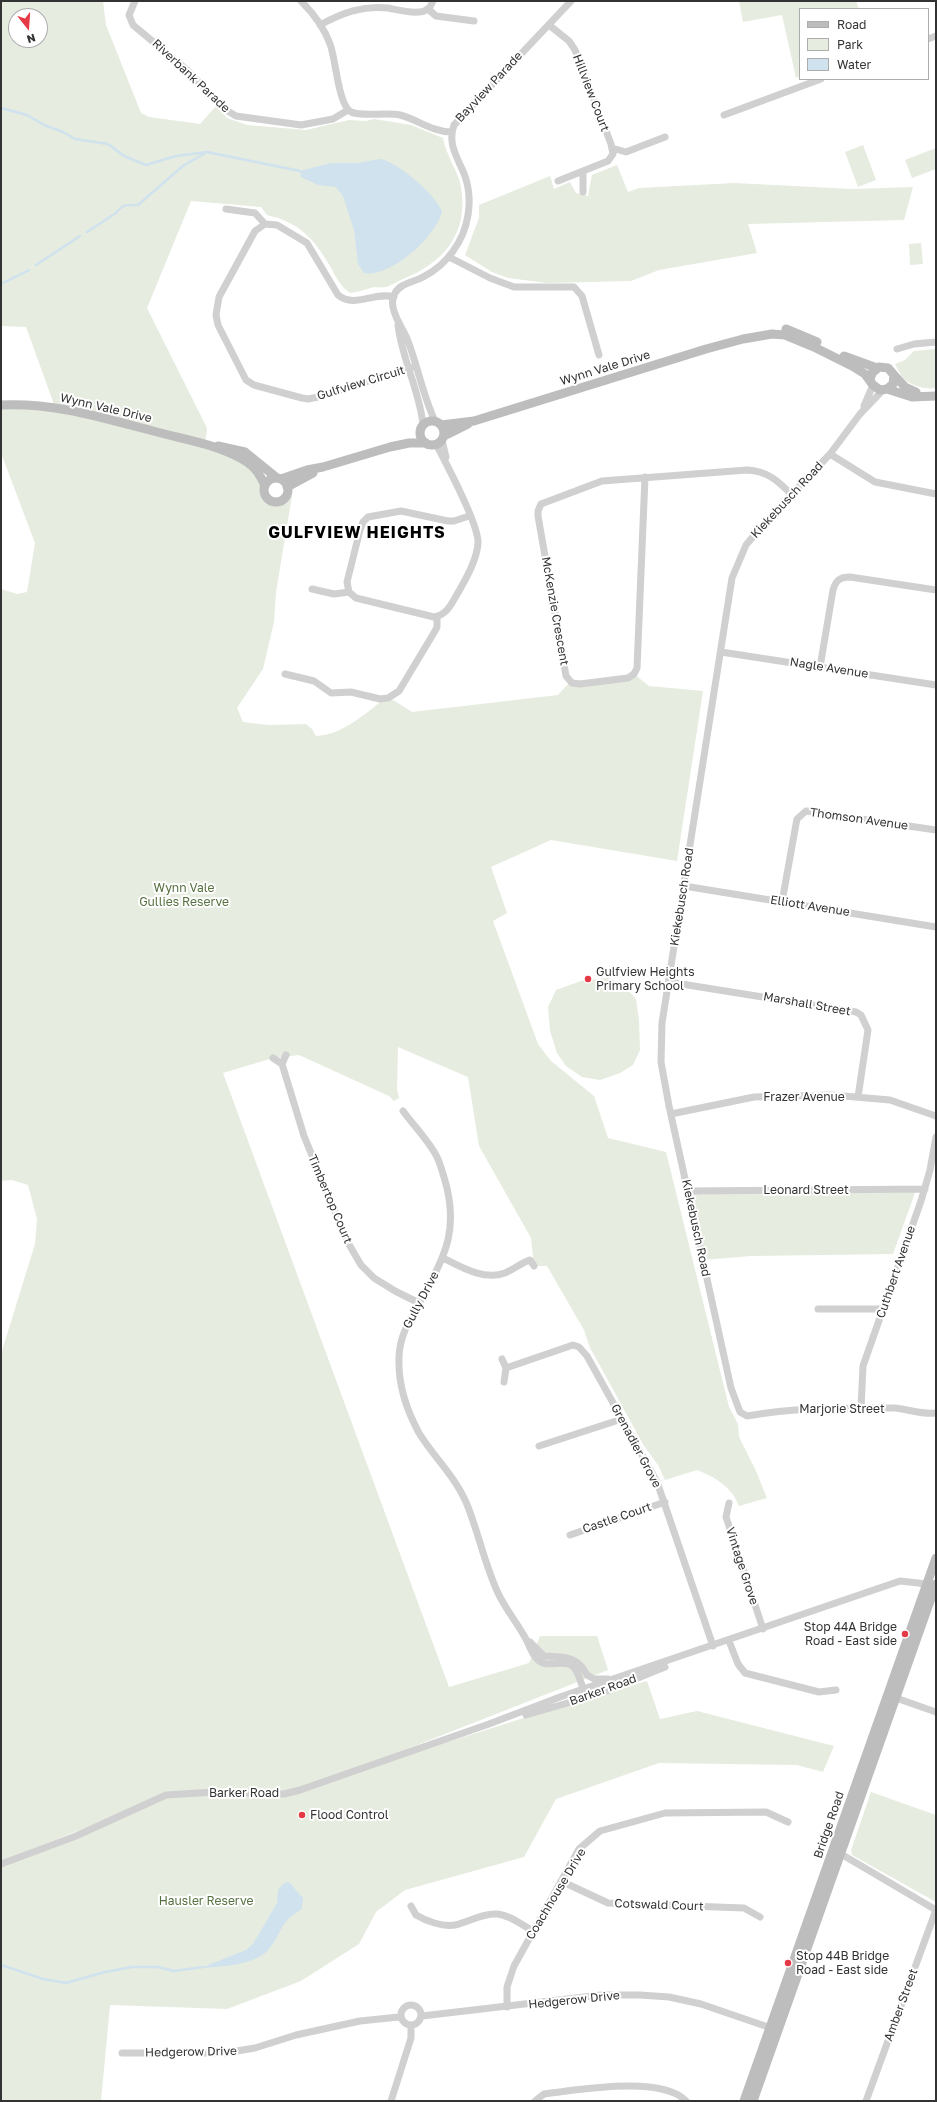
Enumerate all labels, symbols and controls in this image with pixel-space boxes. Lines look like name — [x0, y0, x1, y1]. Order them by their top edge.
north arrow — [8, 8, 48, 48]
legend — [799, 8, 929, 80]
text: Road — [837, 17, 866, 32]
text: N — [25, 32, 37, 46]
street label: Riverbank Parade — [149, 36, 233, 116]
text: Park — [837, 37, 863, 52]
street label: Bayview Parade — [453, 49, 525, 125]
street label: Hillview Court — [570, 52, 612, 134]
text: Water — [837, 57, 871, 72]
street label: Wynn Vale Drive — [558, 347, 652, 389]
street label: Gulfview Circuit — [315, 363, 407, 403]
street label: Wynn Vale Drive — [59, 390, 153, 426]
street label: Kiekebusch Road — [748, 459, 826, 541]
district label: GULFVIEW HEIGHTS — [268, 523, 446, 543]
street label: McKenzie Crescent — [538, 556, 572, 666]
street label: Nagle Avenue — [789, 655, 869, 681]
street label: Thomson Avenue — [809, 805, 909, 833]
street label: Kiekebusch Road — [667, 847, 697, 947]
park label: Wynn Vale Gullies Reserve — [139, 881, 229, 909]
street label: Elliott Avenue — [769, 893, 851, 919]
place label: Gulfview Heights Primary School — [596, 965, 695, 993]
marker: Gulfview Heights Primary School — [583, 974, 593, 984]
street label: Marshall Street — [762, 989, 852, 1019]
street label: Frazer Avenue — [763, 1090, 845, 1104]
street label: Timbertop Court — [305, 1152, 355, 1246]
street label: Kiekebusch Road — [679, 1178, 713, 1278]
street label: Leonard Street — [763, 1183, 849, 1197]
street label: Cuthbert Avenue — [873, 1224, 919, 1320]
street label: Gully Drive — [400, 1269, 442, 1331]
street label: Grenadier Grove — [608, 1402, 664, 1490]
street label: Marjorie Street — [799, 1402, 885, 1416]
street label: Castle Court — [581, 1499, 653, 1537]
street label: Vintage Grove — [723, 1525, 761, 1607]
place label: Stop 44A Bridge Road - East side — [804, 1620, 897, 1648]
marker: Stop 44A Bridge Road - East side — [900, 1629, 910, 1639]
street label: Barker Road — [568, 1671, 638, 1709]
street label: Barker Road — [209, 1786, 279, 1800]
street label: Bridge Road — [811, 1790, 847, 1860]
place label: Flood Control — [310, 1808, 389, 1822]
marker: Flood Control — [297, 1810, 307, 1820]
street label: Coachhouse Drive — [523, 1846, 589, 1942]
park label: Hausler Reserve — [159, 1894, 253, 1908]
street label: Cotswald Court — [614, 1896, 704, 1914]
place label: Stop 44B Bridge Road - East side — [796, 1949, 889, 1977]
marker: Stop 44B Bridge Road - East side — [783, 1958, 793, 1968]
street label: Amber Street — [881, 1967, 921, 2043]
street label: Hedgerow Drive — [528, 1988, 620, 2012]
street label: Hedgerow Drive — [145, 2044, 237, 2060]

